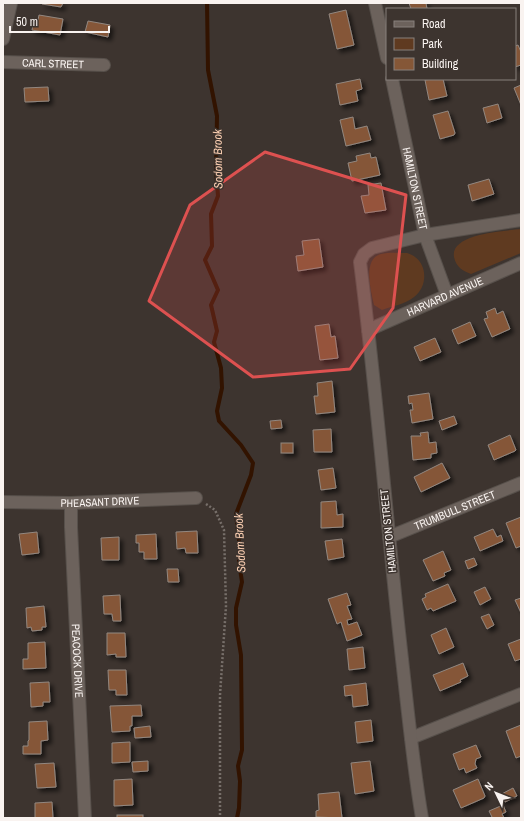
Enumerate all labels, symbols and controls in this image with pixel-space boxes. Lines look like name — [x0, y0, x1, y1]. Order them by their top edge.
scale bar — [10, 8, 109, 34]
legend — [386, 8, 516, 80]
text: 50 m — [16, 14, 38, 30]
text: Road — [422, 16, 446, 32]
text: Park — [422, 36, 442, 52]
street label: CARL STREET — [22, 56, 85, 71]
text: Building — [422, 56, 459, 72]
water label: Sodom Brook — [209, 128, 227, 189]
street label: HAMILTON STREET — [400, 146, 431, 232]
street label: HARVARD AVENUE — [405, 273, 485, 319]
street label: TRUMBULL STREET — [412, 487, 498, 533]
street label: HAMILTON STREET — [377, 488, 399, 573]
street label: PHEASANT DRIVE — [61, 493, 140, 510]
water label: Sodom Brook — [230, 512, 250, 573]
street label: PEACOCK DRIVE — [69, 623, 86, 698]
north arrow — [476, 773, 516, 813]
text: N — [481, 779, 496, 793]

